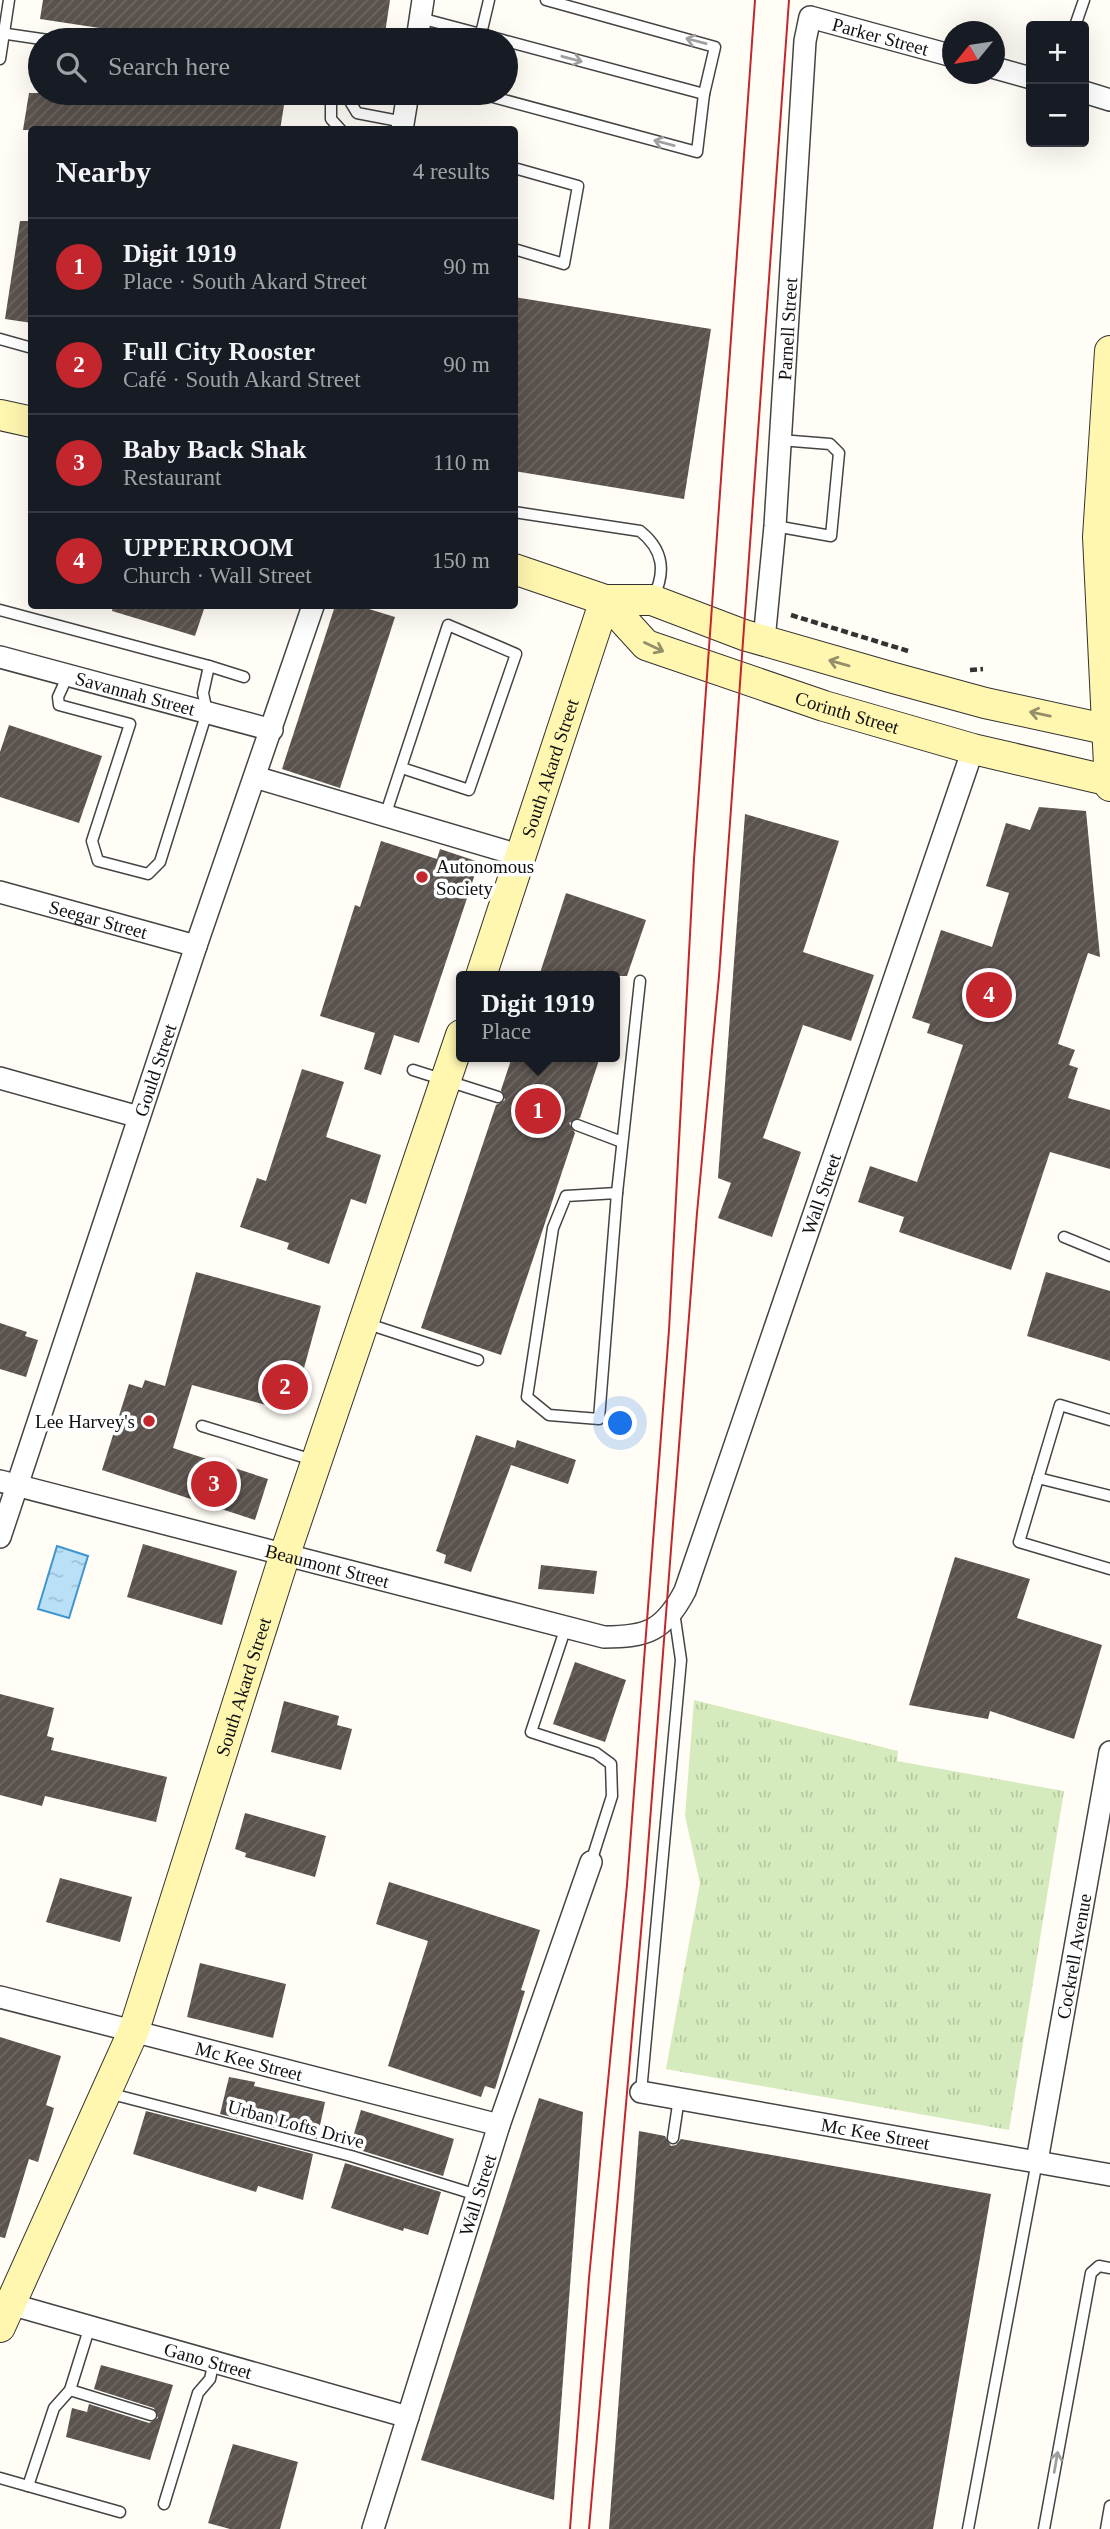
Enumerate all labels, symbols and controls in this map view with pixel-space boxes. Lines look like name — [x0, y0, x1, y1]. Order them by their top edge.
street label: Parker Street — [830, 13, 932, 60]
north arrow — [942, 21, 1005, 84]
map controls — [1026, 21, 1089, 147]
button: + — [1026, 21, 1089, 84]
search box — [28, 28, 518, 105]
one-way arrow — [686, 34, 708, 47]
icon: search — [52, 48, 90, 86]
text: Search here — [108, 52, 230, 81]
one-way arrow — [561, 53, 583, 66]
button: − — [1026, 84, 1089, 147]
one-way arrow — [653, 136, 676, 149]
text: Nearby — [56, 155, 151, 188]
text: 4 results — [413, 159, 490, 184]
text: Digit 1919 — [123, 239, 236, 268]
text: 1 — [73, 254, 85, 279]
text: 90 m — [443, 254, 490, 279]
text: Place · South Akard Street — [123, 269, 367, 294]
street label: Parnell Street — [774, 276, 801, 381]
text: Full City Rooster — [123, 337, 315, 366]
text: 2 — [73, 352, 85, 377]
text: 90 m — [443, 352, 490, 377]
text: Café · South Akard Street — [123, 367, 361, 392]
text: Baby Back Shak — [123, 435, 307, 464]
text: 3 — [73, 450, 85, 475]
text: 110 m — [433, 450, 490, 475]
text: Restaurant — [123, 465, 221, 490]
text: UPPERROOM — [123, 533, 293, 562]
text: 4 — [73, 548, 85, 573]
text: 150 m — [432, 548, 490, 573]
text: Church · Wall Street — [123, 563, 312, 588]
one-way arrow — [643, 641, 664, 654]
one-way arrow — [828, 655, 850, 668]
street label: Savannah Street — [73, 667, 198, 720]
street label: Corinth Street — [793, 686, 902, 738]
street label: South Akard Street — [517, 695, 582, 840]
one-way arrow — [1029, 707, 1052, 721]
place label: Autonomous Society — [436, 856, 534, 899]
marker: Autonomous Society — [414, 869, 430, 885]
street label: Seegar Street — [47, 896, 150, 943]
pin: 4 — [966, 969, 1012, 1021]
popup — [456, 971, 620, 1062]
text: Digit 1919 — [481, 989, 595, 1018]
text: Place — [481, 1019, 531, 1044]
street label: Gould Street — [130, 1020, 180, 1119]
pin: 1 — [515, 1085, 561, 1137]
street label: Wall Street — [797, 1150, 845, 1237]
pin: 2 — [262, 1361, 308, 1413]
your location — [603, 1406, 637, 1440]
place label: Lee Harvey's — [35, 1411, 135, 1432]
marker: Lee Harvey's — [141, 1413, 157, 1429]
pin: 3 — [191, 1458, 237, 1510]
street label: Beaumont Street — [263, 1539, 392, 1592]
street label: South Akard Street — [211, 1614, 275, 1759]
street label: Cockrell Avenue — [1052, 1892, 1095, 2021]
street label: Mc Kee Street — [193, 2037, 305, 2085]
street label: Urban Lofts Drive — [225, 2096, 367, 2152]
street label: Mc Kee Street — [819, 2114, 932, 2154]
street label: Wall Street — [455, 2151, 500, 2238]
street label: Gano Street — [162, 2338, 255, 2383]
one-way arrow — [1050, 2451, 1063, 2474]

